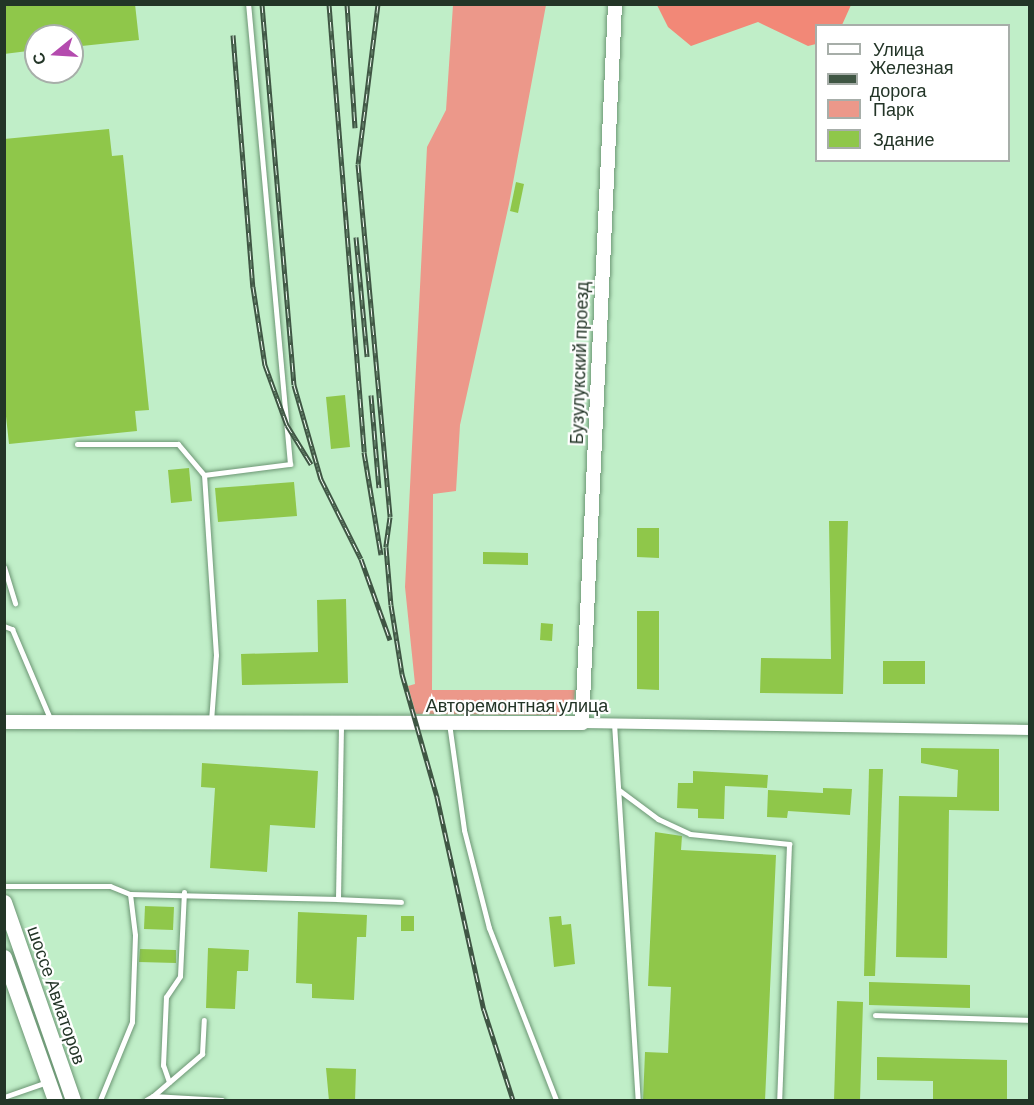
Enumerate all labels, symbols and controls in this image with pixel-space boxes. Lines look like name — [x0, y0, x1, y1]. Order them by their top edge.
north arrow — [24, 24, 84, 84]
legend — [815, 24, 1010, 162]
text: Улица — [873, 38, 924, 60]
text: С — [27, 51, 49, 68]
text: Железная дорога — [870, 56, 954, 101]
text: Парк — [873, 98, 914, 120]
text: Здание — [873, 128, 934, 150]
street label: Бузулукский проезд — [565, 281, 593, 445]
street label: Авторемонтная улица — [426, 694, 608, 716]
street label: шоссе Авиаторов — [23, 923, 91, 1067]

